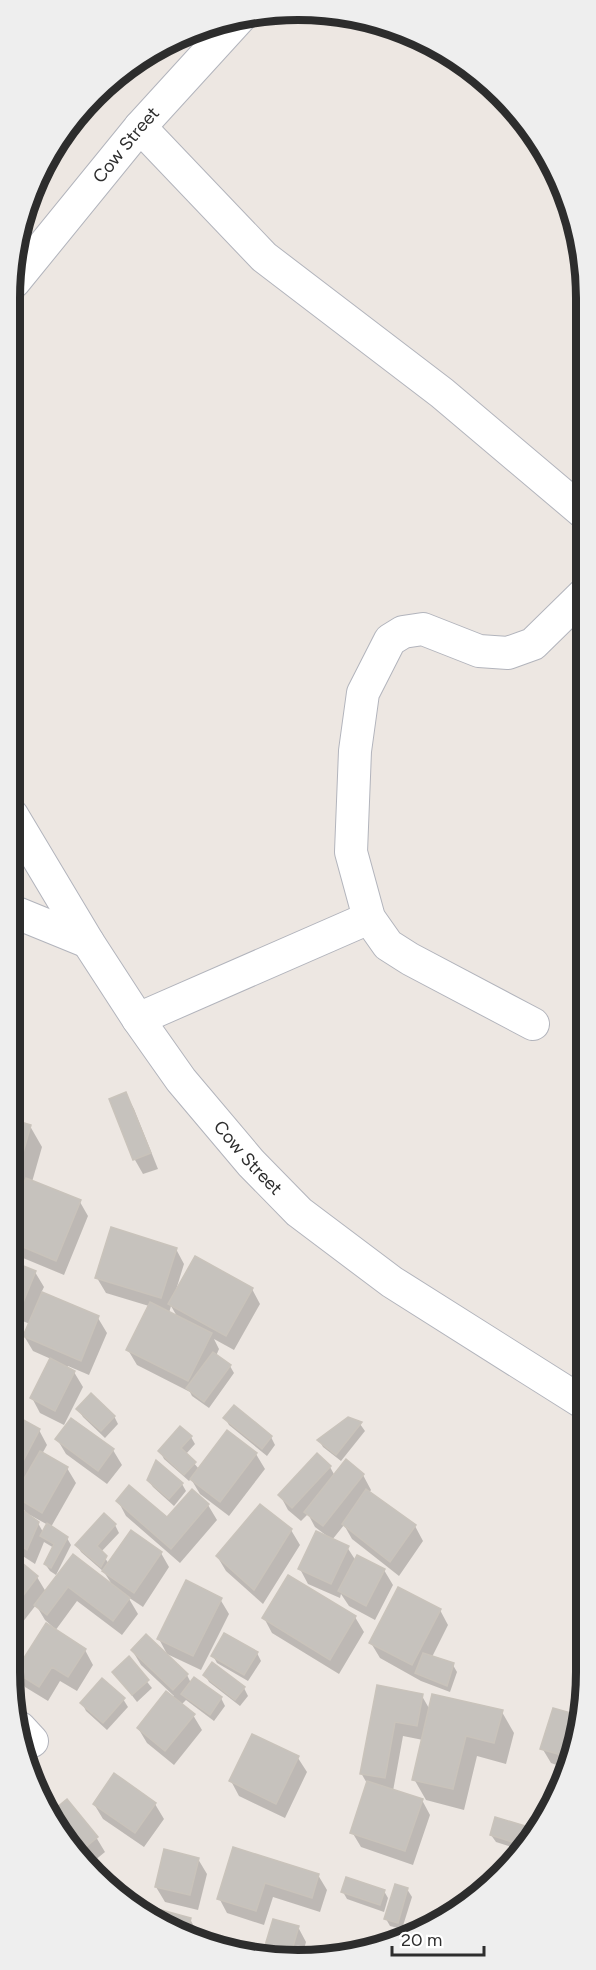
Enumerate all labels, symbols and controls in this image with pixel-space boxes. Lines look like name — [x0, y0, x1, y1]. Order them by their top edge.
street label: Cow Street — [88, 102, 164, 187]
street label: Cow Street — [209, 1116, 287, 1199]
scale bar — [392, 1919, 484, 1957]
text: 20 m — [401, 1929, 442, 1951]

